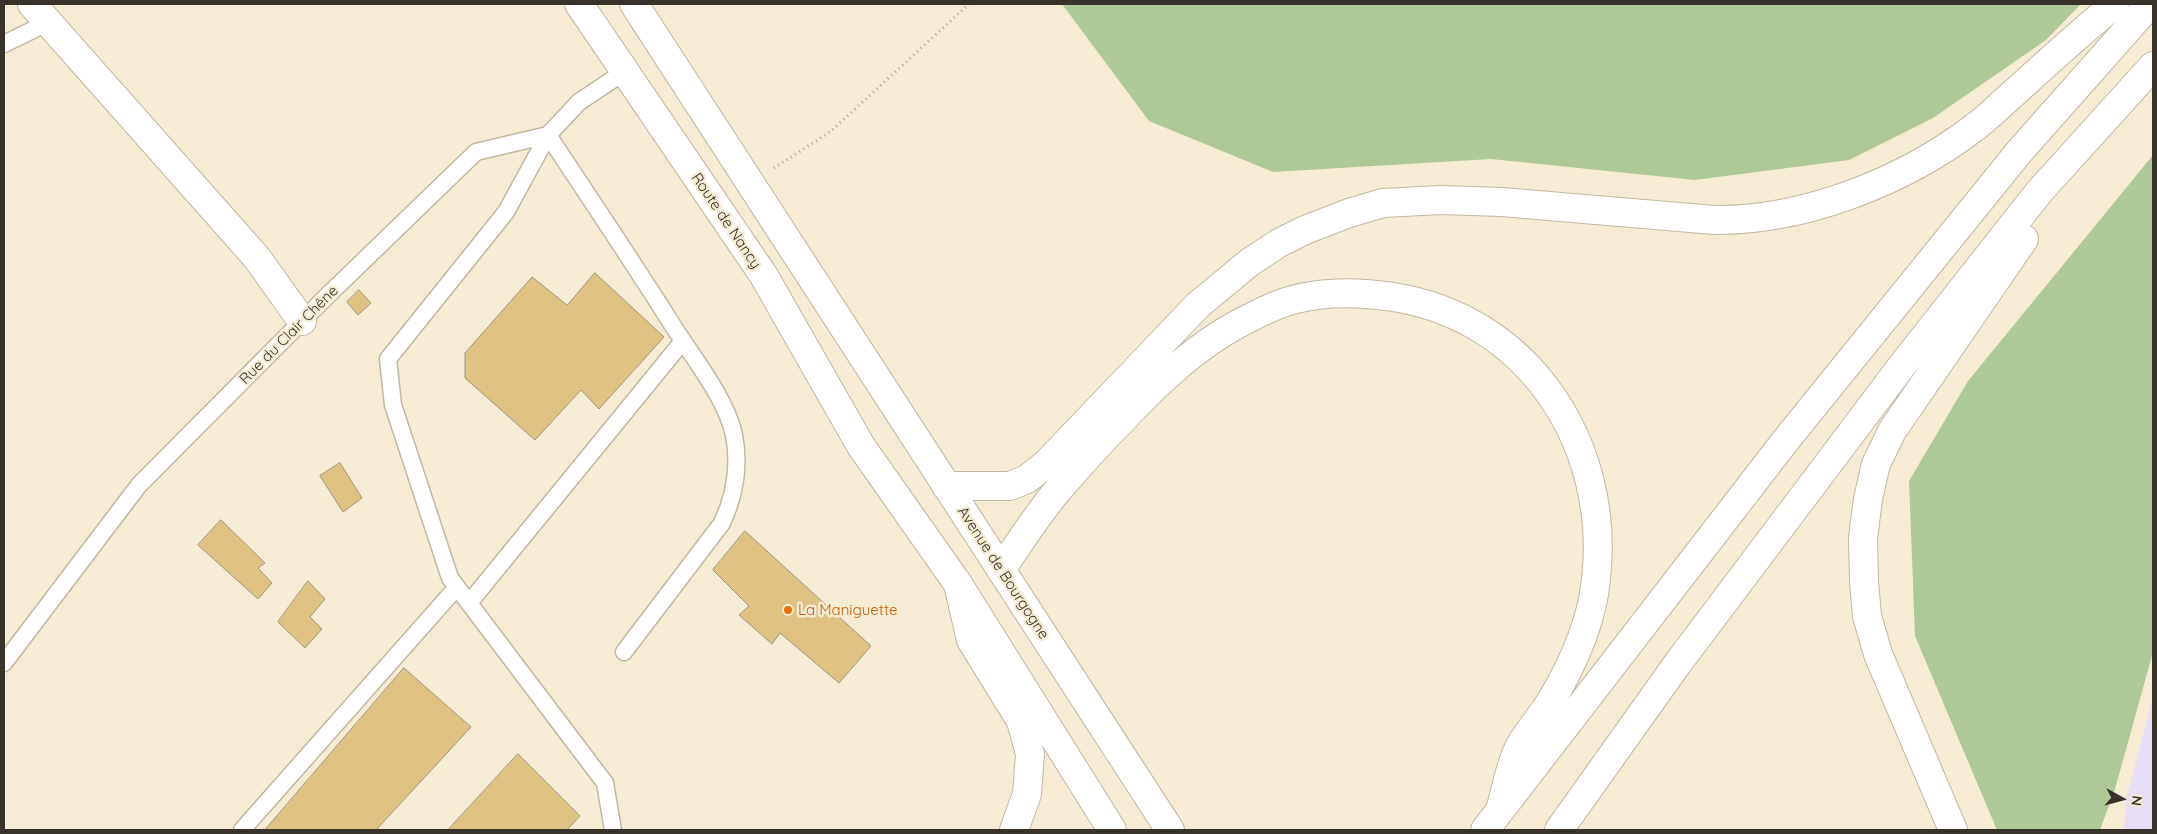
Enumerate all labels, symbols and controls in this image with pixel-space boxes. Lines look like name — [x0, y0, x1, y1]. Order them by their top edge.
street label: Route de Nancy — [687, 170, 765, 272]
street label: Rue du Clair Chêne — [236, 282, 342, 388]
street label: Avenue de Bourgogne — [953, 503, 1053, 643]
place label: La Maniguette — [798, 601, 897, 619]
marker: La Maniguette — [782, 604, 794, 616]
north arrow — [2097, 774, 2147, 824]
text: N — [2127, 795, 2146, 807]

